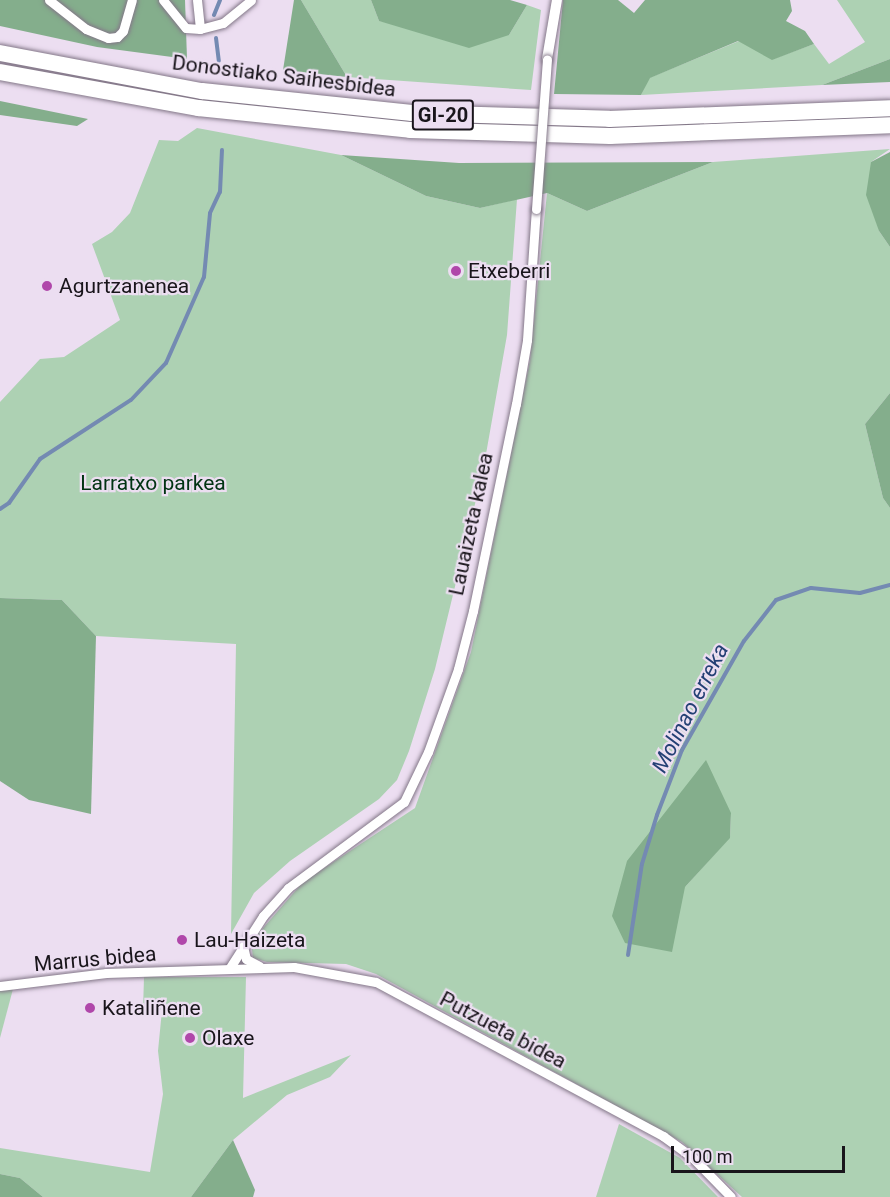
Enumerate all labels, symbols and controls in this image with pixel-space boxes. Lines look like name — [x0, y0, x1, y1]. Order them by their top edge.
street label: Donostiako Saihesbidea — [171, 50, 397, 102]
road number: GI-20 — [412, 98, 474, 132]
place label: Etxeberri — [468, 258, 550, 284]
marker: Etxeberri — [449, 264, 463, 278]
place label: Agurtzanenea — [59, 273, 189, 299]
marker: Agurtzanenea — [40, 279, 54, 293]
street label: Lauaizeta kalea — [444, 450, 498, 598]
park label: Larratxo parkea — [80, 470, 226, 496]
water label: Molinao erreka — [646, 639, 734, 777]
place label: Lau-Haizeta — [194, 927, 305, 953]
marker: Lau-Haizeta — [175, 933, 189, 947]
street label: Marrus bidea — [33, 941, 157, 977]
street label: Putzueta bidea — [435, 986, 571, 1074]
place label: Kataliñene — [102, 995, 201, 1021]
marker: Kataliñene — [83, 1001, 97, 1015]
place label: Olaxe — [202, 1025, 254, 1051]
marker: Olaxe — [183, 1031, 197, 1045]
scale bar — [674, 1134, 848, 1172]
text: 100 m — [682, 1146, 733, 1167]

